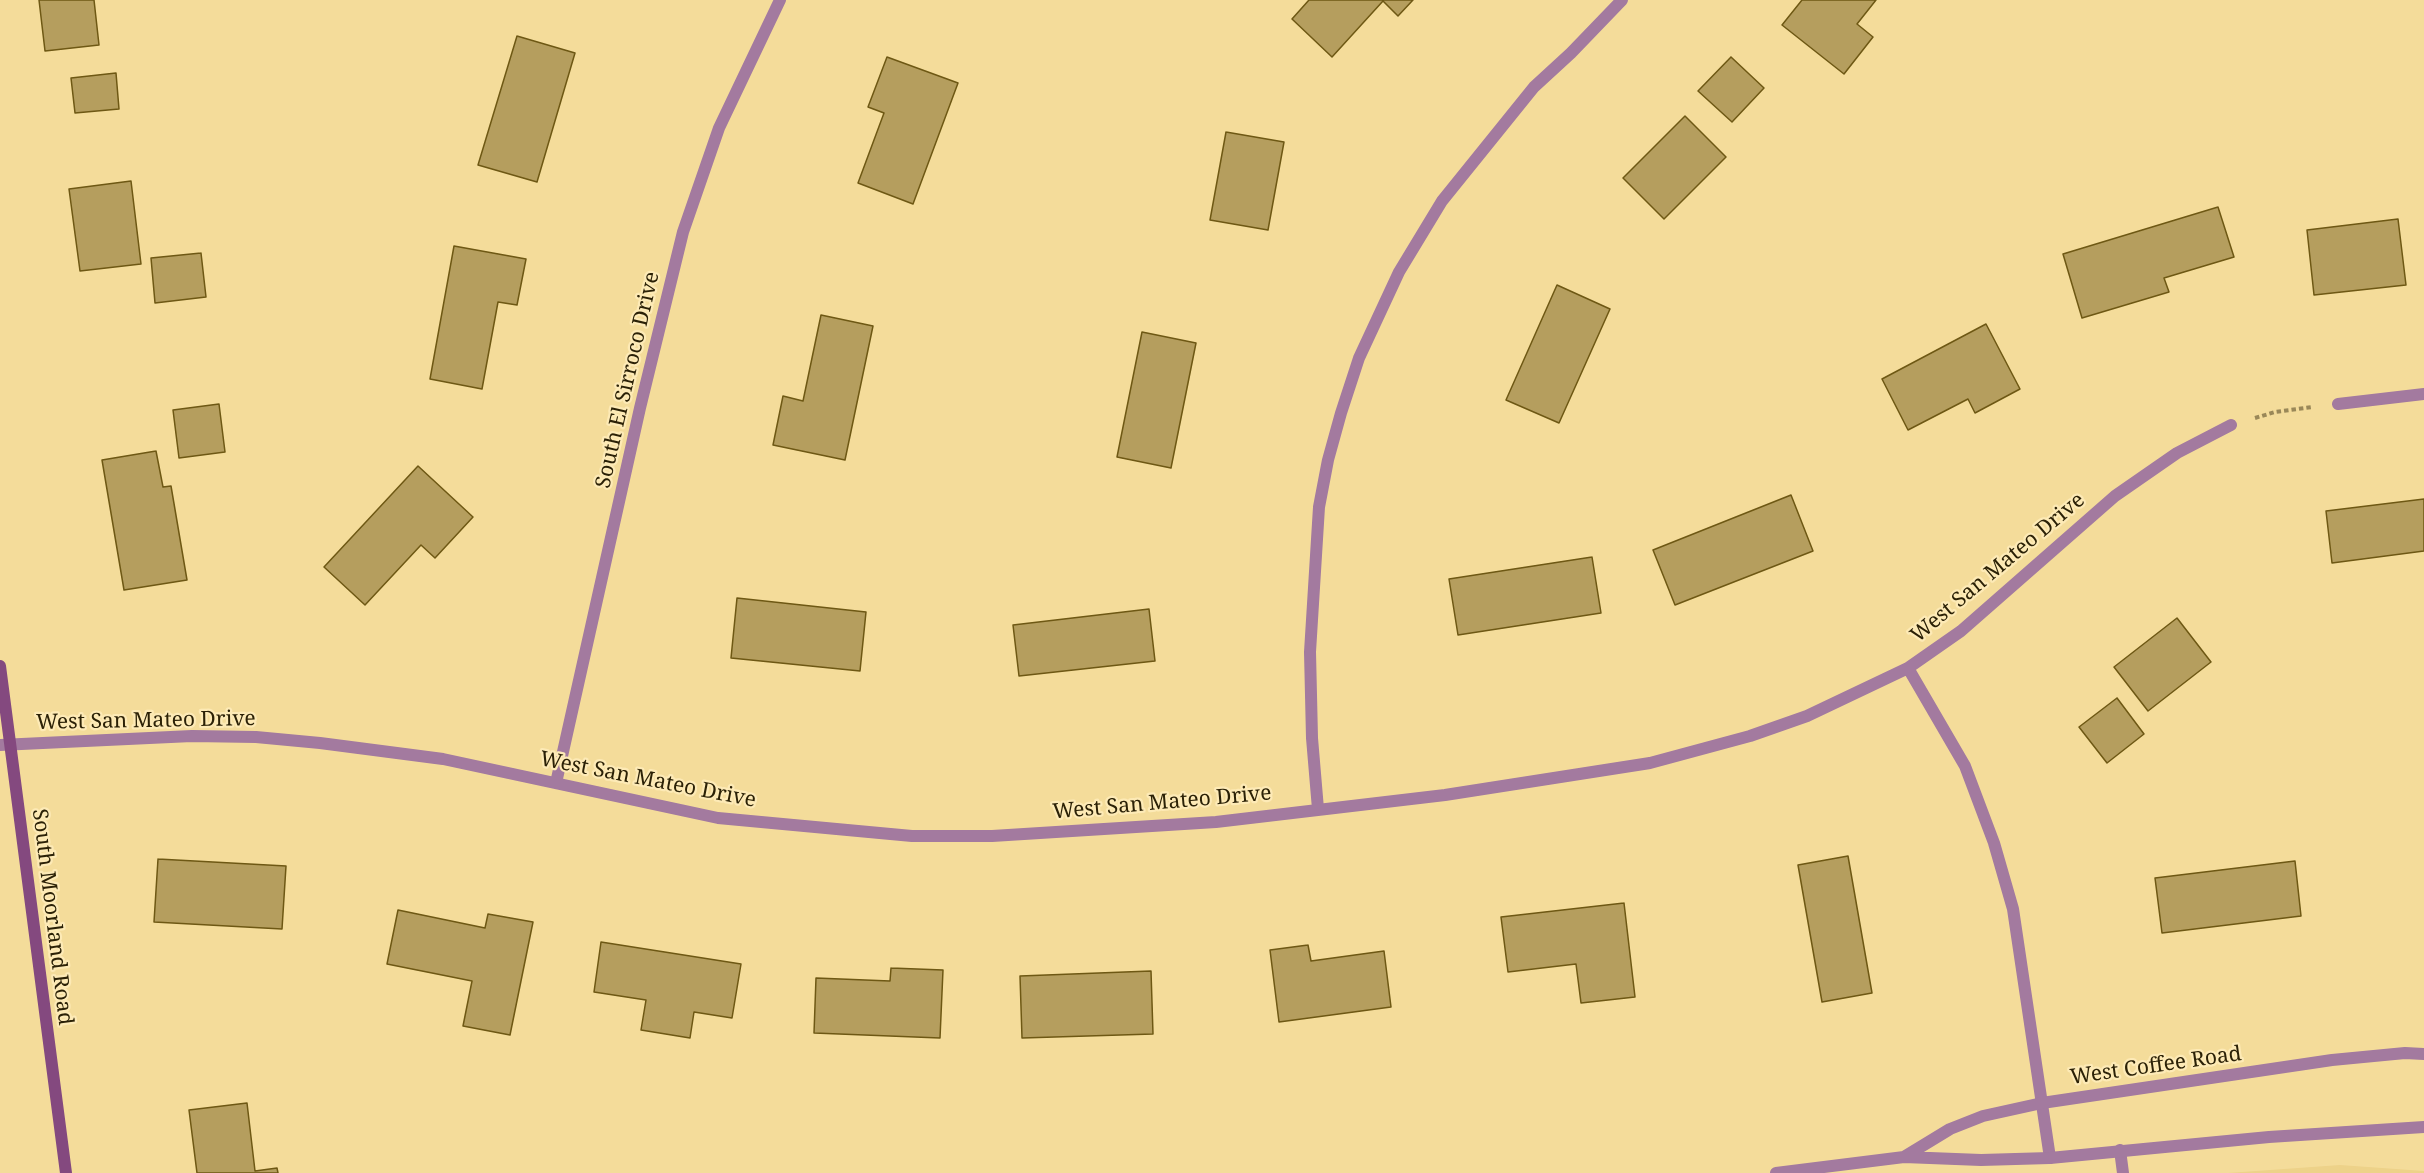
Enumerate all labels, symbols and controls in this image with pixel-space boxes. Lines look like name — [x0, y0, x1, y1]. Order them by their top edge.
street label: South El Sirroco Drive — [591, 269, 665, 491]
street label: West San Mateo Drive — [1906, 488, 2090, 648]
street label: West San Mateo Drive — [36, 706, 256, 736]
street label: West San Mateo Drive — [538, 747, 758, 813]
street label: West San Mateo Drive — [1052, 781, 1272, 825]
street label: South Moorland Road — [26, 807, 78, 1027]
street label: West Coffee Road — [2069, 1042, 2243, 1090]

